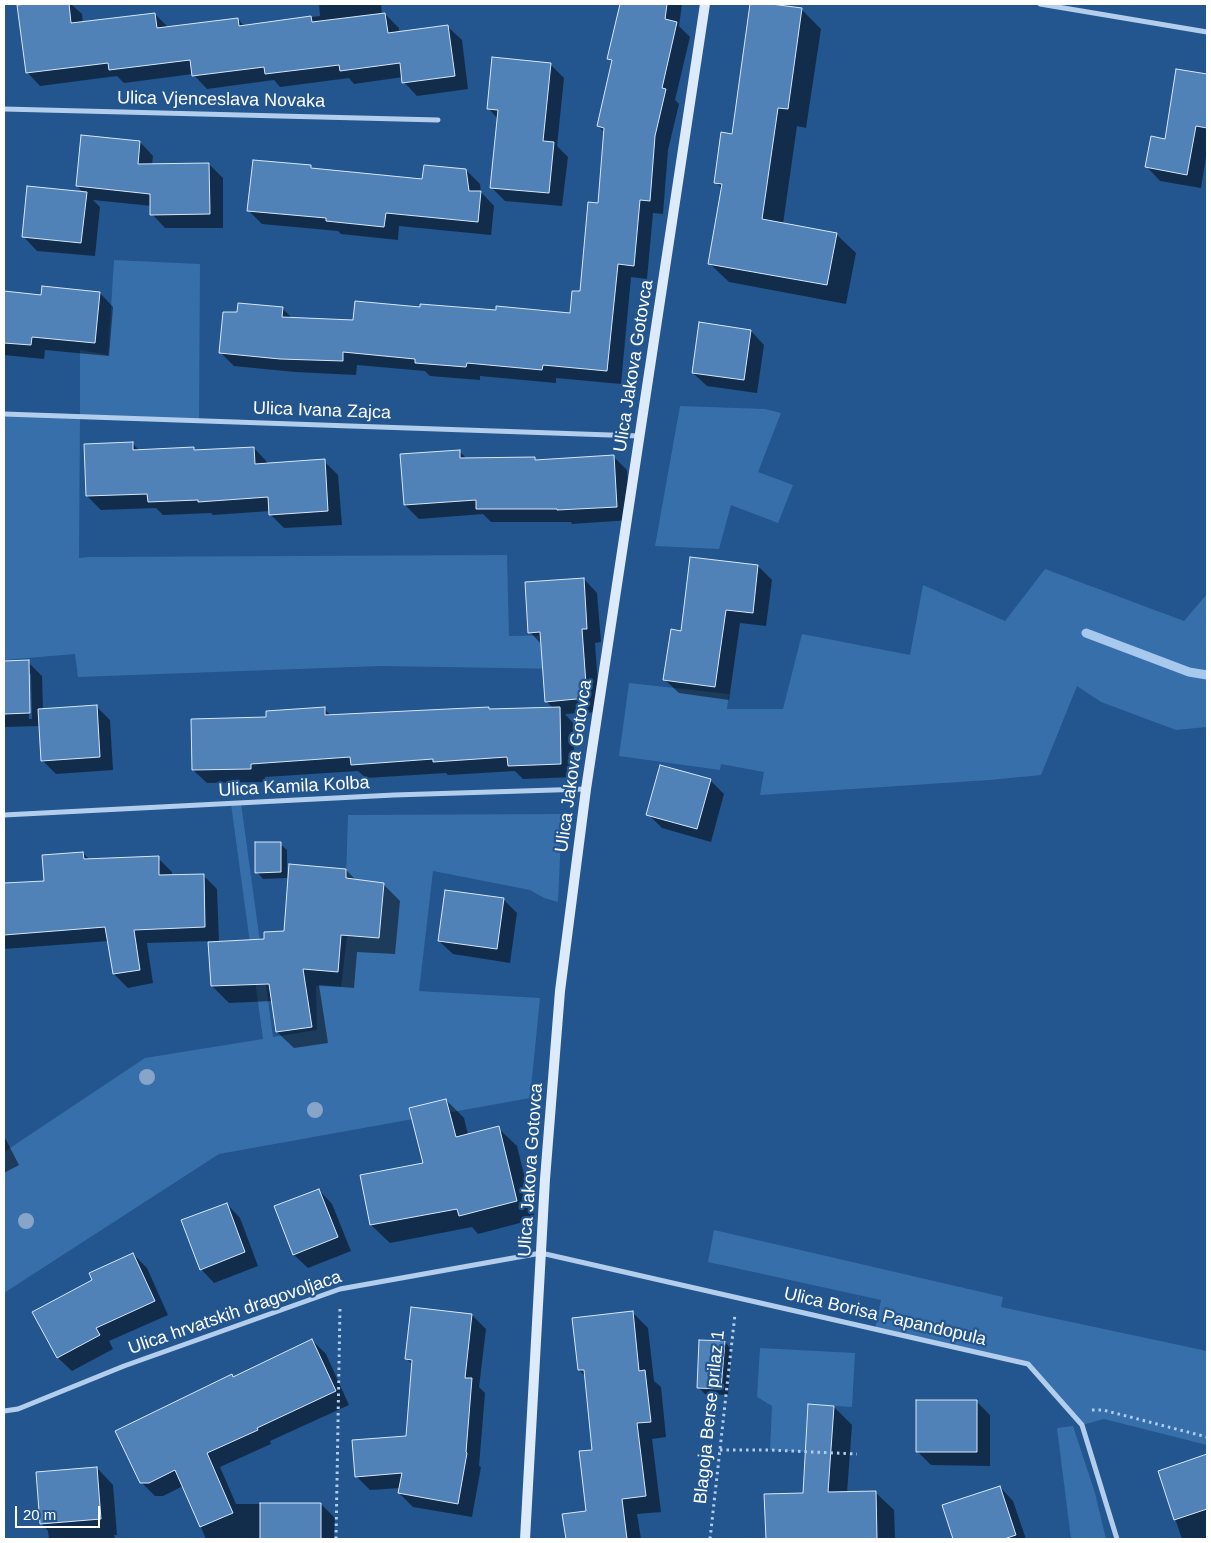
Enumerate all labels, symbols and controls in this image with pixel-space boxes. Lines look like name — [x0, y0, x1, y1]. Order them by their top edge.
street label: Ulica Vjenceslava Novaka — [117, 87, 325, 113]
street label: Ulica Jakova Gotovca — [610, 278, 658, 454]
street label: Ulica Ivana Zajca — [253, 398, 391, 424]
street label: Ulica Jakova Gotovca — [551, 678, 597, 854]
street label: Ulica Kamila Kolba — [218, 772, 370, 802]
street label: Ulica Jakova Gotovca — [514, 1082, 548, 1258]
street label: Ulica hrvatskih dragovoljaca — [126, 1266, 344, 1360]
street label: Ulica Borisa Papandopula — [782, 1283, 988, 1351]
street label: Blagoja Berse prilaz 1 — [690, 1329, 730, 1505]
scale bar — [18, 1496, 102, 1528]
text: 20 m — [23, 1506, 56, 1523]

